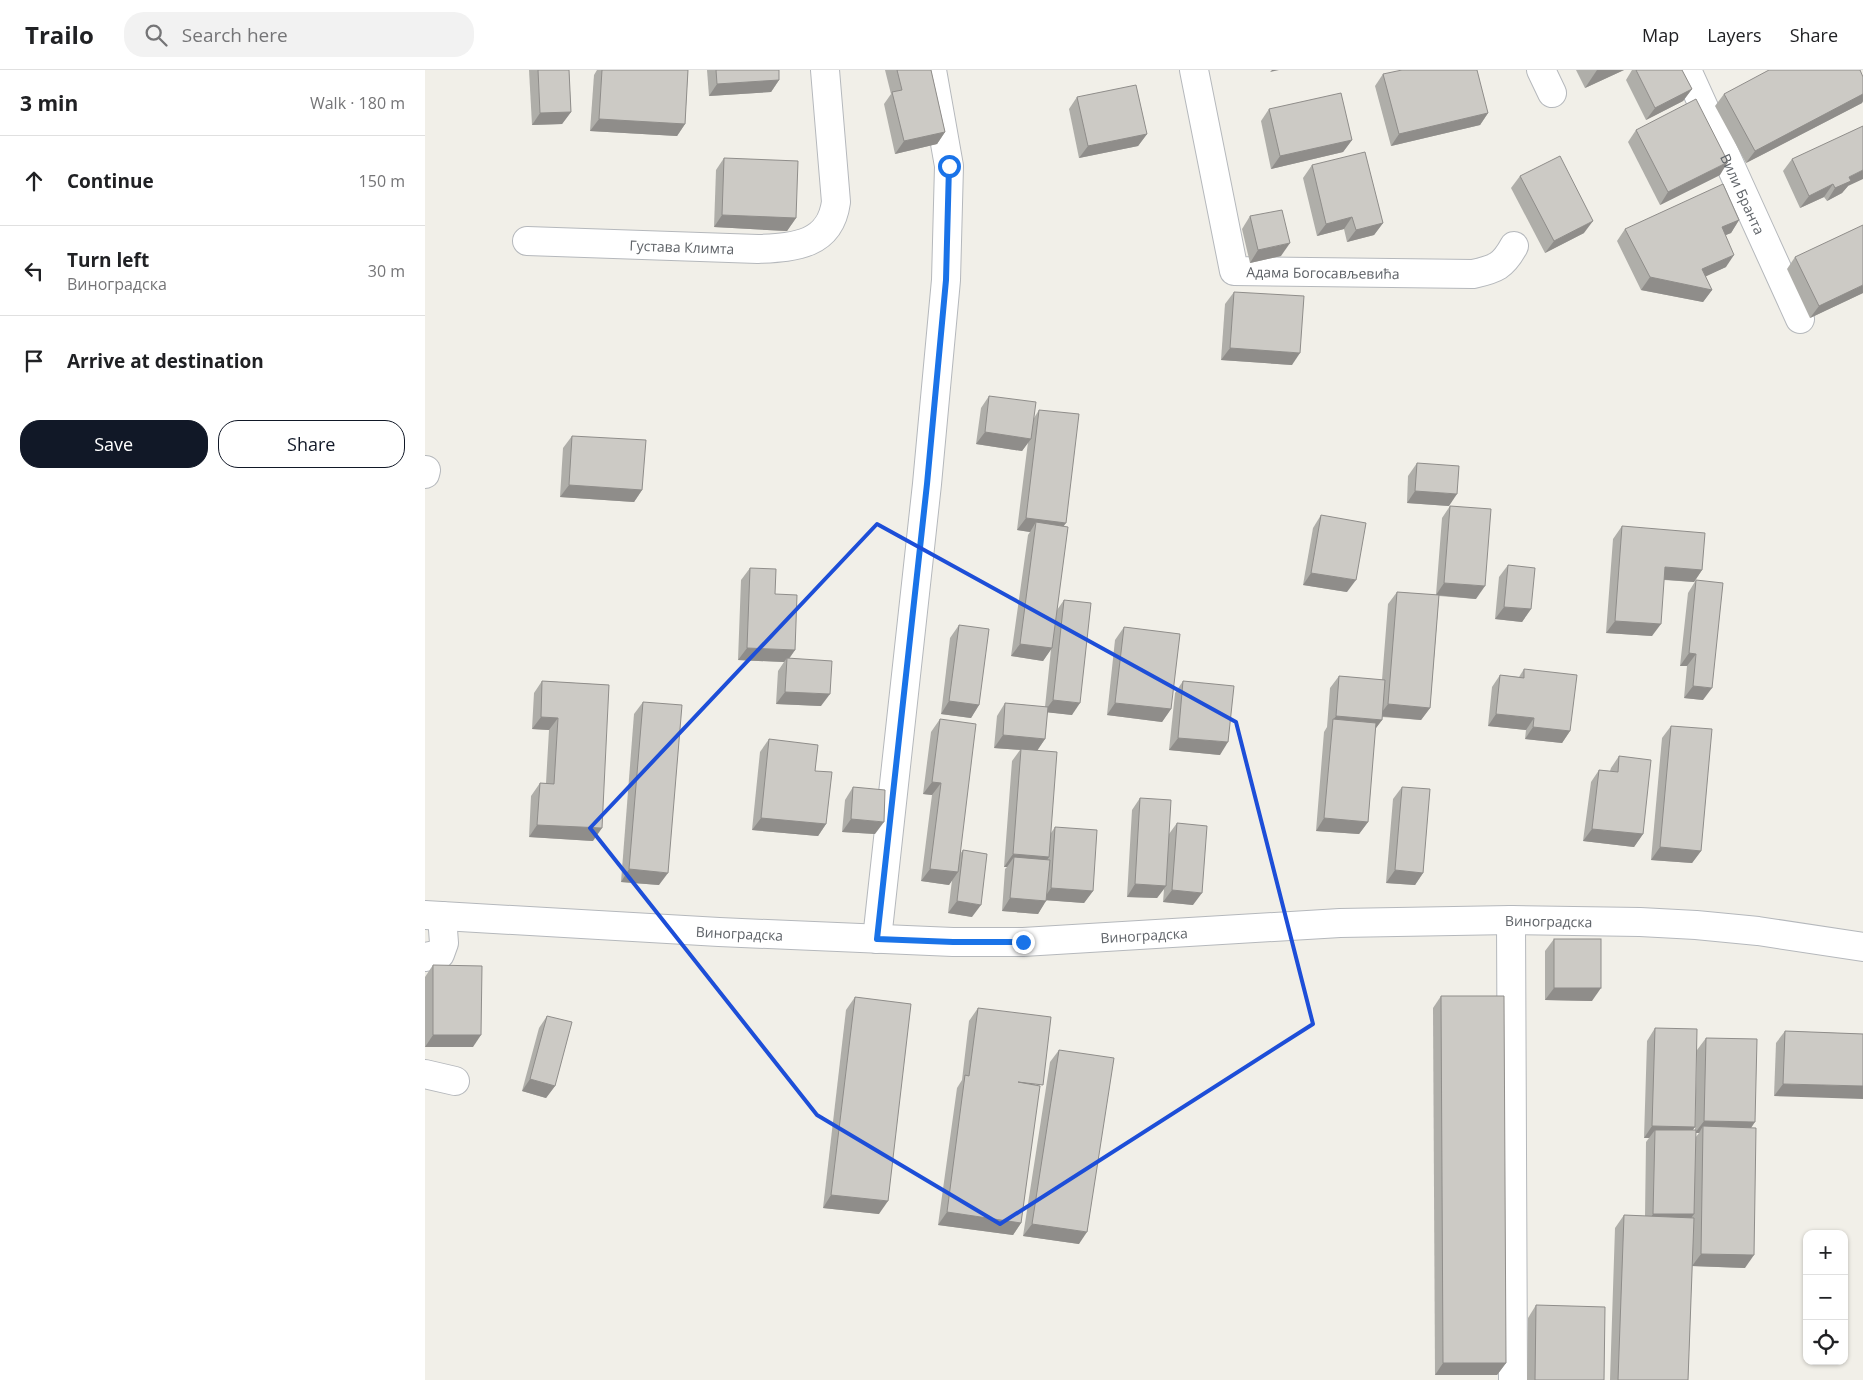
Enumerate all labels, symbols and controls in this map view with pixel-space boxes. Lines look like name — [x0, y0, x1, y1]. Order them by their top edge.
search box — [124, 12, 474, 57]
text: Trailo — [25, 18, 94, 51]
icon: search — [142, 21, 170, 49]
text: Search here — [182, 22, 288, 48]
text: Map — [1642, 23, 1679, 47]
text: Layers — [1707, 23, 1762, 47]
text: Share — [1790, 23, 1838, 47]
text: 3 min — [20, 89, 78, 117]
text: Walk · 180 m — [310, 92, 405, 114]
street label: Вили Бранта — [1717, 150, 1770, 237]
route start — [938, 155, 961, 178]
icon: ahead — [20, 167, 48, 195]
text: Continue — [67, 168, 154, 194]
text: 150 m — [359, 170, 405, 192]
street label: Густава Климта — [629, 235, 735, 258]
text: Turn left — [67, 247, 149, 273]
icon: left — [20, 257, 48, 285]
text: 30 m — [368, 260, 405, 282]
street label: Адама Богосављевића — [1246, 262, 1400, 283]
text: Виноградска — [67, 273, 167, 295]
icon: arrive — [20, 347, 48, 375]
text: Arrive at destination — [67, 348, 264, 374]
button: Save — [20, 420, 208, 468]
button: Share — [218, 420, 405, 468]
street label: Виноградска — [1505, 910, 1593, 931]
street label: Виноградска — [695, 921, 784, 944]
street label: Виноградска — [1100, 923, 1188, 947]
route end — [1012, 931, 1035, 954]
map controls — [1803, 1230, 1848, 1365]
button: + — [1803, 1230, 1848, 1275]
button: − — [1803, 1275, 1848, 1320]
button: locate — [1803, 1320, 1848, 1365]

